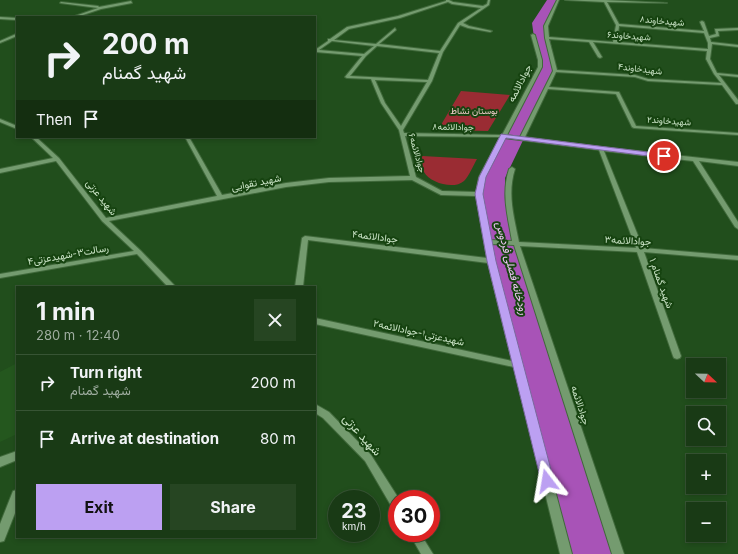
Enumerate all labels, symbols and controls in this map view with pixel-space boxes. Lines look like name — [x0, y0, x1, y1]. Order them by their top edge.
street label: شهیدخاوند۸ — [639, 13, 685, 29]
text: 200 m — [102, 27, 190, 61]
street label: شهیدخاوند۶ — [607, 28, 651, 44]
icon: right — [36, 32, 88, 84]
street label: شهیدخاوند۴ — [617, 60, 663, 78]
text: شهید گمنام — [102, 62, 186, 83]
street label: جوادالائمه — [505, 62, 535, 104]
park label: بوستان نشاط — [450, 105, 498, 117]
icon: arrive — [80, 108, 102, 130]
text: Then — [36, 110, 72, 129]
street label: شهیدخاوند۲ — [647, 113, 691, 129]
street label: جوادالائمه۸ — [432, 121, 474, 133]
street label: جوادالائمه۶ — [406, 132, 428, 174]
pin — [647, 139, 681, 173]
icon: arrive — [653, 145, 675, 167]
street label: شهید تقوایی — [230, 171, 282, 194]
street label: شهید عزتی — [83, 177, 120, 218]
water label: رودخانه فصلی فردوس — [493, 220, 531, 316]
street label: جوادالائمه۴ — [351, 227, 399, 246]
street label: جوادالائمه۳ — [604, 233, 652, 248]
street label: رسالت۳-شهیدعزتی۴ — [27, 241, 110, 268]
street label: شهید گمنام ۱ — [646, 256, 677, 310]
text: 1 min — [36, 297, 95, 326]
button: close — [254, 299, 296, 341]
street label: شهیدعزتی۱-جوادالائمه۲ — [372, 316, 466, 349]
text: 280 m · 12:40 — [36, 327, 120, 343]
north arrow — [686, 358, 726, 398]
map controls — [686, 358, 726, 542]
text: Turn right — [70, 363, 142, 382]
icon: right — [36, 372, 58, 394]
text: 200 m — [251, 373, 296, 392]
text: شهید گمنام — [70, 382, 131, 398]
street label: جوادالائمه — [568, 384, 593, 427]
button: search — [686, 406, 726, 446]
street label: شهید عزتی — [339, 411, 385, 459]
icon: arrive — [36, 428, 58, 450]
text: Arrive at destination — [70, 429, 219, 448]
text: 80 m — [260, 429, 296, 448]
button: + — [686, 454, 726, 494]
position arrow — [526, 460, 568, 502]
button: Exit — [36, 484, 162, 530]
button: Share — [170, 484, 296, 530]
speed limit sign: 30 — [388, 490, 440, 542]
text: 23 — [341, 499, 367, 523]
button: − — [686, 502, 726, 542]
text: km/h — [342, 520, 366, 532]

